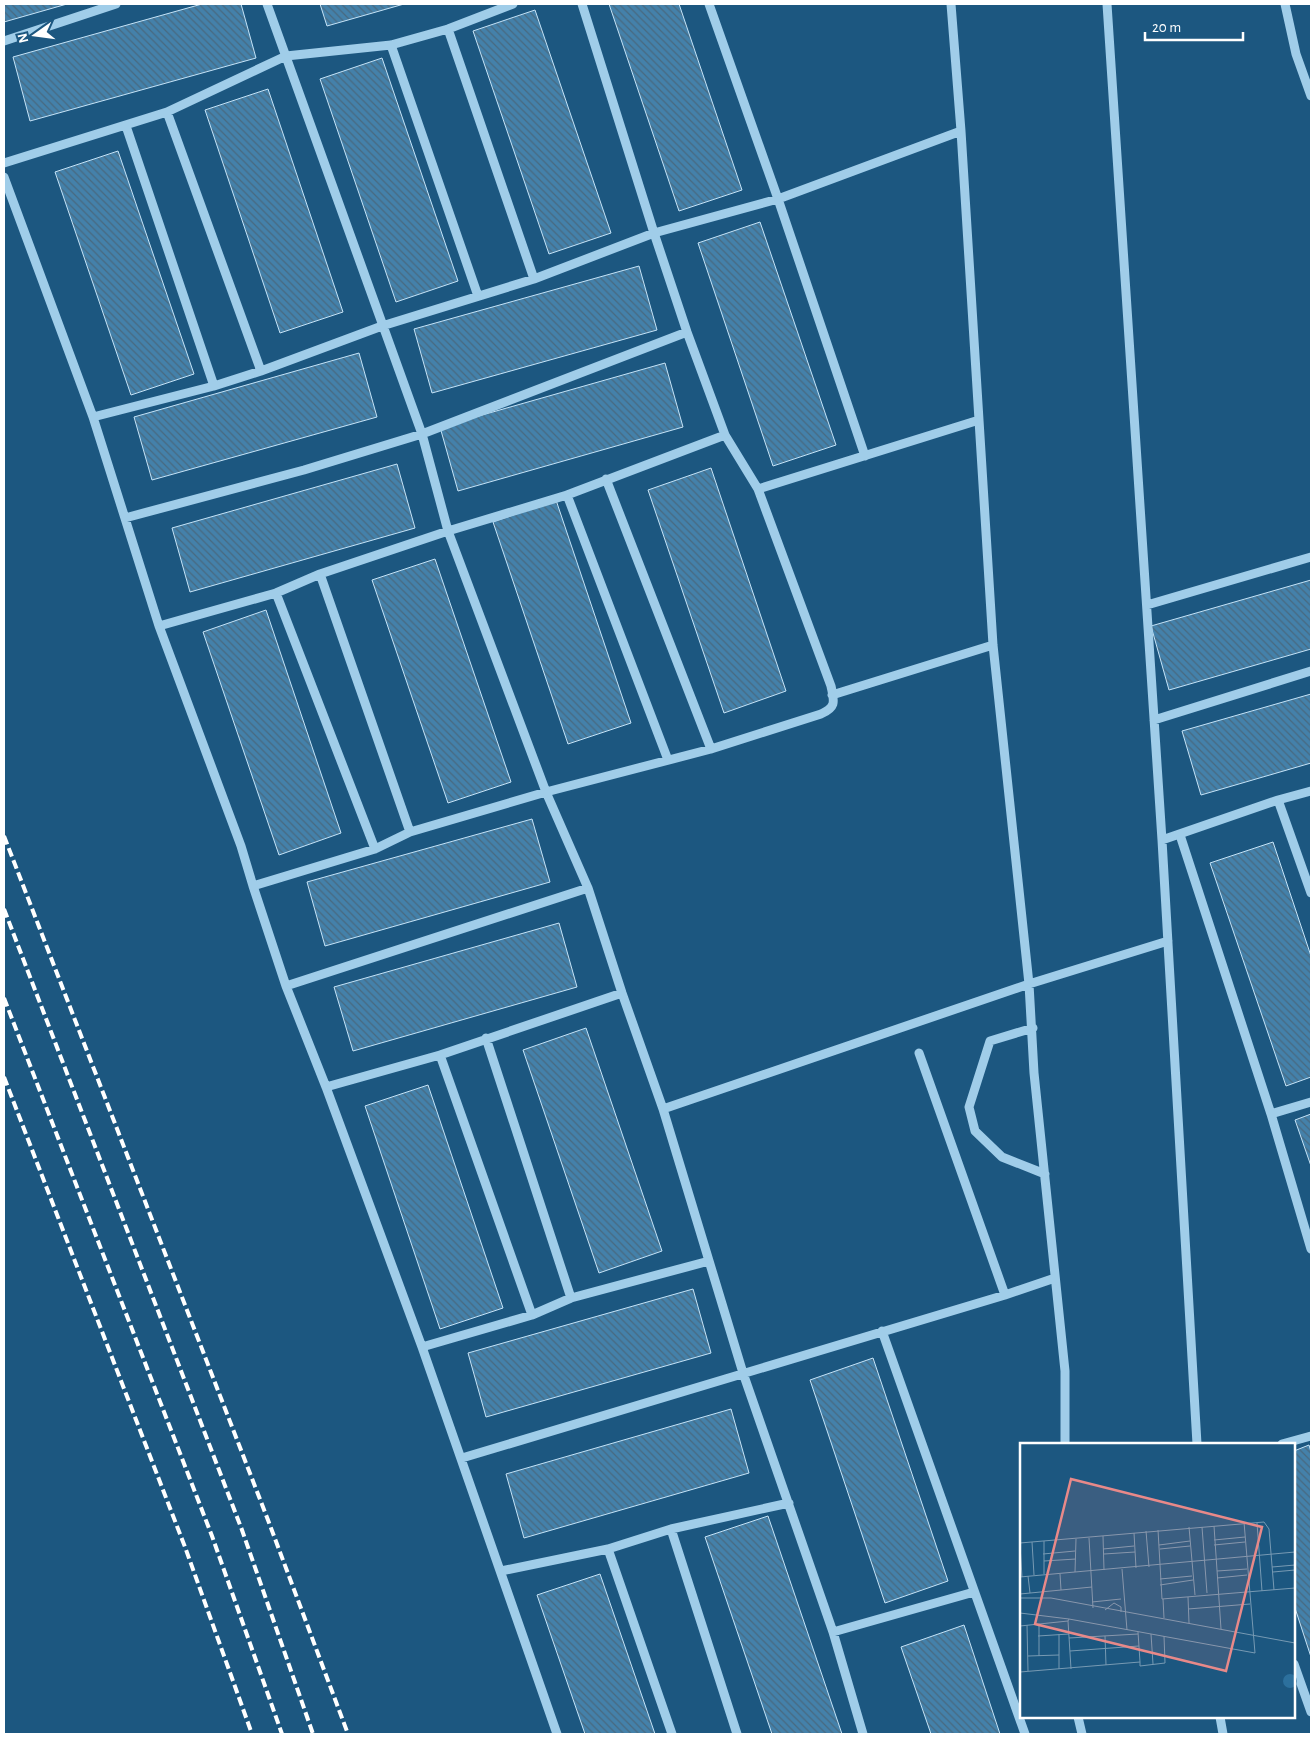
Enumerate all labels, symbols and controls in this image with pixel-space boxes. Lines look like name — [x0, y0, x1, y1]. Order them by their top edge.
north arrow — [10, 10, 60, 60]
scale bar — [1145, 10, 1242, 42]
text: 20 m — [1152, 20, 1181, 35]
text: N — [15, 31, 31, 44]
inset map — [1020, 1443, 1295, 1718]

